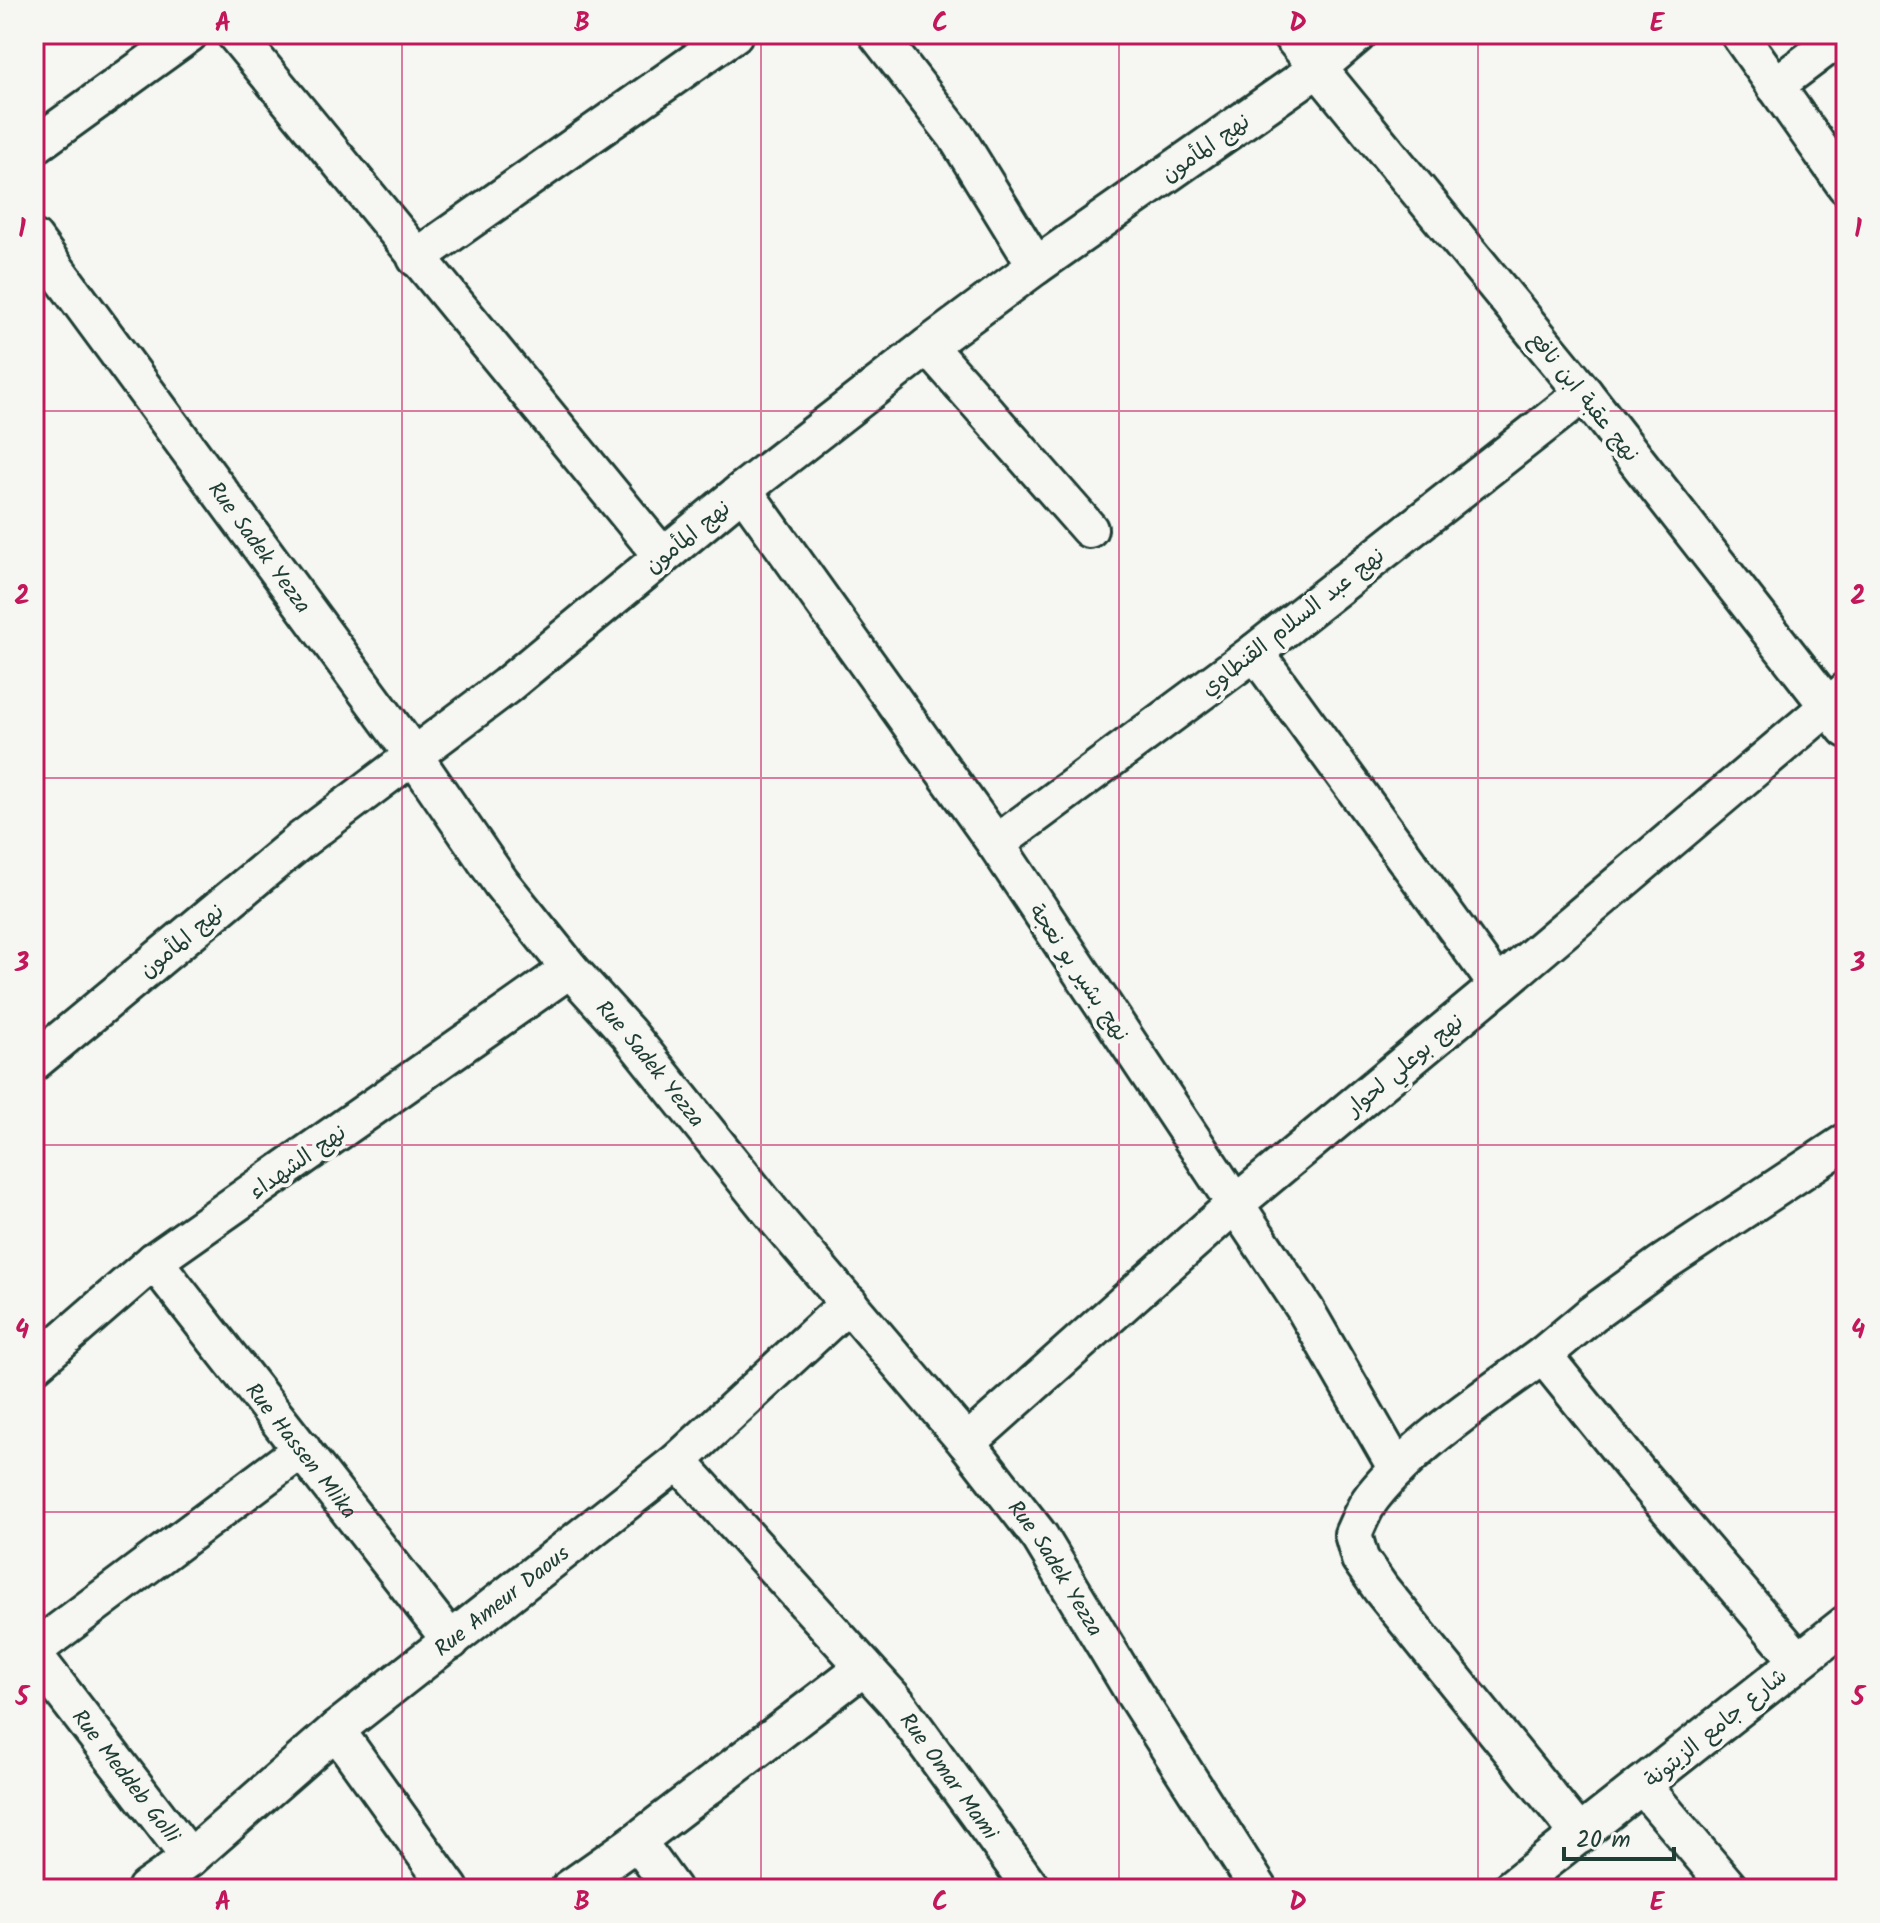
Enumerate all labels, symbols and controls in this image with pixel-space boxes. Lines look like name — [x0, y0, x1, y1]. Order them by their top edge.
text: A — [215, 3, 231, 45]
text: B — [574, 3, 590, 45]
text: C — [932, 3, 948, 45]
text: D — [1289, 3, 1307, 45]
text: E — [1650, 3, 1666, 45]
street label: نهج المأمون — [1155, 106, 1258, 193]
text: 1 — [18, 209, 26, 251]
text: 1 — [1854, 209, 1862, 251]
street label: نهج عقبة ابن نافع — [1519, 324, 1647, 471]
street label: Rue Sadek Yezza — [198, 475, 319, 622]
street label: نهج المأمون — [638, 492, 739, 584]
street label: نهج عبد السلام القنطاوي — [1194, 540, 1393, 706]
text: 2 — [14, 576, 30, 618]
text: 2 — [1850, 576, 1866, 618]
street label: نهج المأمون — [132, 896, 233, 988]
street label: نهج بشير بو نعجة — [1019, 897, 1137, 1050]
text: 3 — [14, 943, 29, 985]
text: 3 — [1850, 943, 1865, 985]
street label: Rue Sadek Yezza — [586, 993, 712, 1136]
street label: نهج بوعلي لحوار — [1337, 1006, 1472, 1127]
street label: نهج الشهداء — [243, 1117, 354, 1209]
text: 4 — [15, 1310, 29, 1352]
text: 4 — [1851, 1310, 1865, 1352]
street label: Rue Hassen Mlika — [235, 1376, 364, 1527]
street label: Rue Sadek Yezza — [998, 1493, 1111, 1644]
street label: Rue Ameur Daous — [427, 1537, 578, 1667]
street label: شارع جامع الزيتونة — [1637, 1660, 1796, 1798]
text: 5 — [14, 1677, 30, 1719]
text: 5 — [1850, 1677, 1866, 1719]
street label: Rue Meddeb Golli — [62, 1702, 188, 1852]
street label: Rue Omar Mami — [889, 1706, 1006, 1849]
scale bar — [1564, 1811, 1674, 1861]
text: 20 m — [1576, 1821, 1631, 1860]
text: A — [215, 1882, 231, 1923]
text: B — [574, 1882, 590, 1923]
text: C — [932, 1882, 948, 1923]
text: D — [1289, 1882, 1307, 1923]
text: E — [1650, 1882, 1666, 1923]

